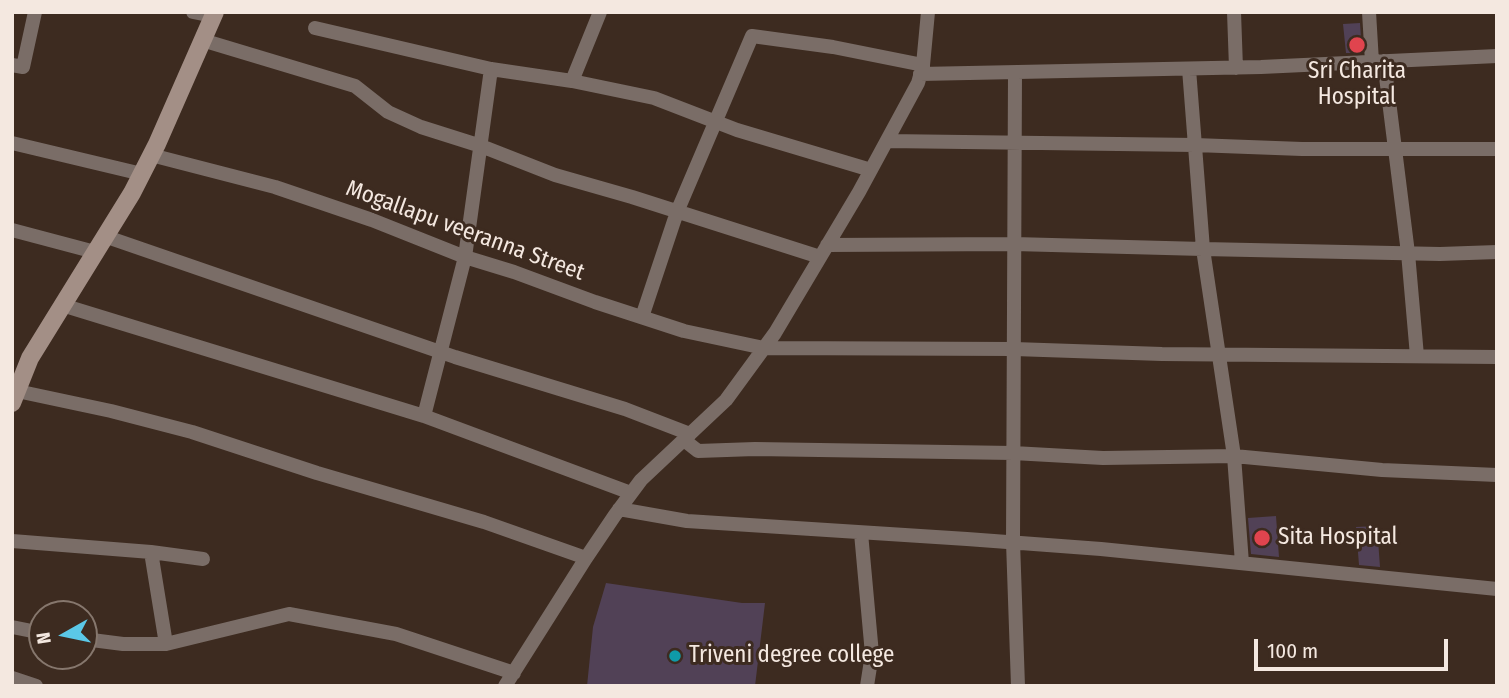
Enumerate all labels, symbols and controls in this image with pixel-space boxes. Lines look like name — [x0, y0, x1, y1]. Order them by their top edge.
marker: Sri Charita Hospital — [1347, 35, 1367, 55]
place label: Sri Charita Hospital — [1308, 58, 1406, 112]
street label: Mogallapu veeranna Street — [342, 175, 588, 287]
place label: Sita Hospital — [1278, 524, 1398, 552]
marker: Sita Hospital — [1252, 528, 1272, 548]
north arrow — [28, 600, 98, 670]
scale bar — [1257, 624, 1451, 668]
text: N — [31, 631, 56, 645]
text: 100 m — [1267, 638, 1318, 664]
place label: Triveni degree college — [689, 642, 894, 670]
marker: Triveni degree college — [667, 648, 683, 664]

